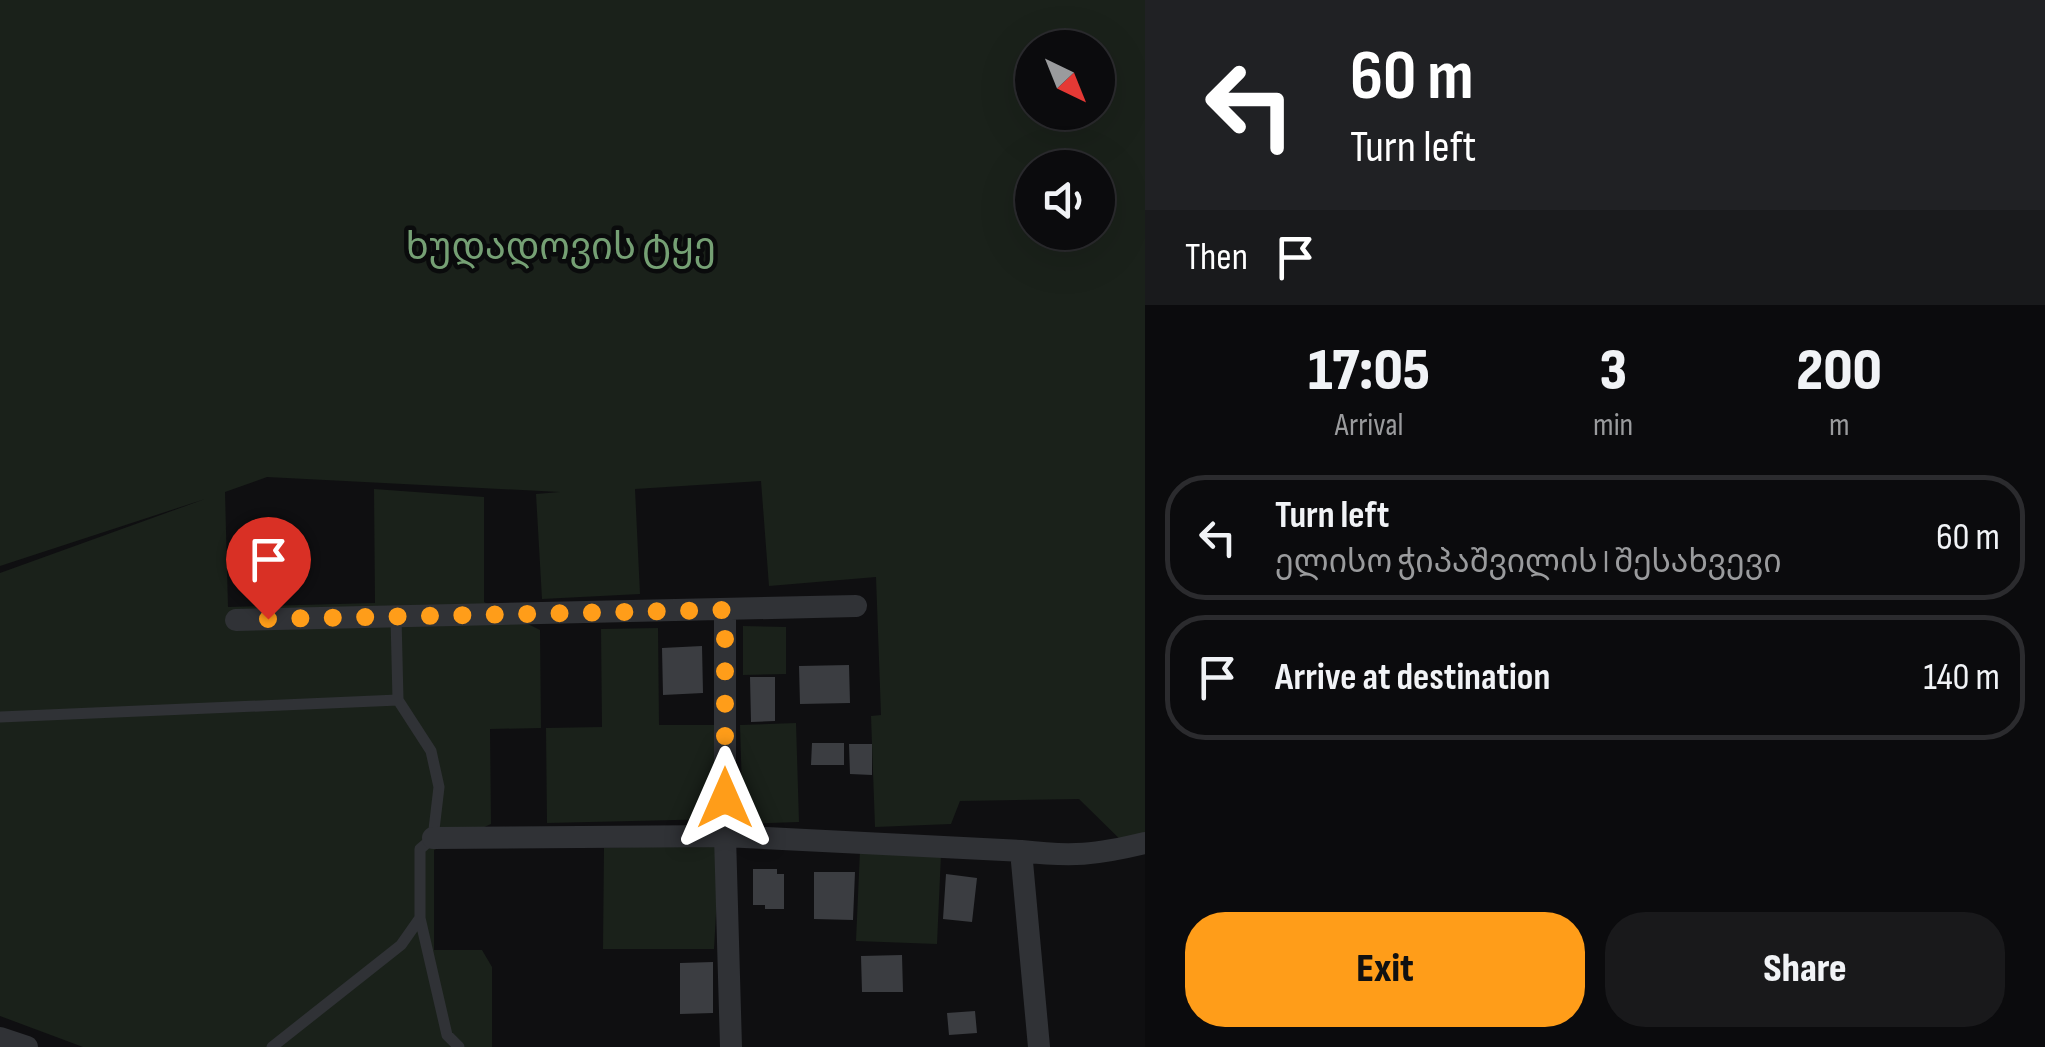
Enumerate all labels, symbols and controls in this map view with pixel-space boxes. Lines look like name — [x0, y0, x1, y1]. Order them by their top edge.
north arrow — [1015, 30, 1115, 130]
map controls — [1015, 30, 1115, 250]
text: 60 m — [1350, 35, 1474, 119]
icon: left — [1185, 40, 1315, 170]
text: Turn left — [1350, 120, 1476, 175]
button: sound — [1015, 150, 1115, 250]
park label: ხუდადოვის ტყე — [406, 225, 716, 270]
icon: arrive — [1268, 230, 1323, 285]
text: Then — [1185, 235, 1248, 280]
text: 17:05 — [1308, 335, 1430, 407]
text: 3 — [1599, 335, 1627, 407]
text: 200 — [1796, 335, 1882, 407]
text: Arrival — [1335, 406, 1403, 445]
text: min — [1593, 406, 1633, 445]
text: m — [1829, 406, 1849, 445]
text: Turn left — [1275, 493, 1389, 538]
icon: left — [1190, 510, 1245, 565]
text: 60 m — [1936, 515, 2000, 560]
pin — [226, 517, 311, 620]
icon: arrive — [241, 532, 296, 587]
text: ელისო ჭიპაშვილის I შესახვევი — [1275, 543, 1782, 582]
icon: arrive — [1190, 650, 1245, 705]
text: Arrive at destination — [1275, 655, 1550, 700]
text: 140 m — [1923, 655, 2000, 700]
position arrow — [673, 746, 777, 850]
button: Exit — [1185, 912, 1585, 1027]
button: Share — [1605, 912, 2005, 1027]

